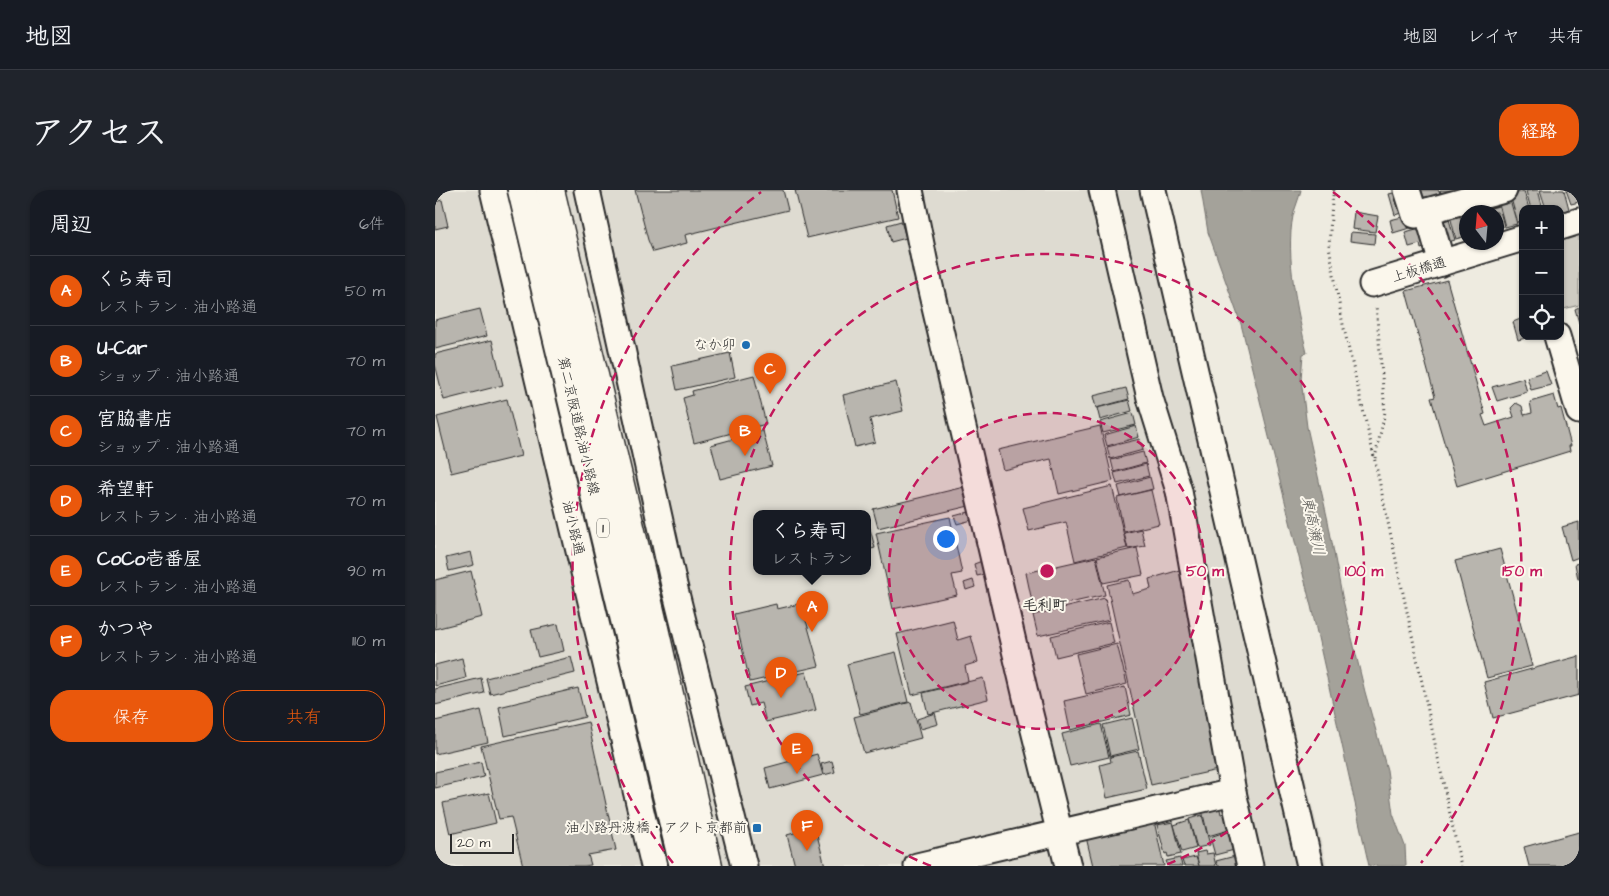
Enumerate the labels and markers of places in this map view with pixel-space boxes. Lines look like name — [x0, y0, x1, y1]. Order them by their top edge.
place label: なか卯 — [694, 335, 736, 355]
marker: なか卯 — [740, 339, 752, 351]
pin: C — [754, 353, 786, 394]
pin: B — [729, 415, 761, 456]
centre of rings — [1038, 562, 1056, 580]
pin: A — [796, 591, 828, 632]
pin: D — [765, 657, 797, 698]
pin: E — [781, 733, 813, 774]
pin: F — [791, 810, 823, 851]
place label: 油小路丹波橋・アクト京都前 — [566, 818, 747, 838]
marker: 油小路丹波橋・アクト京都前 — [751, 822, 763, 834]

